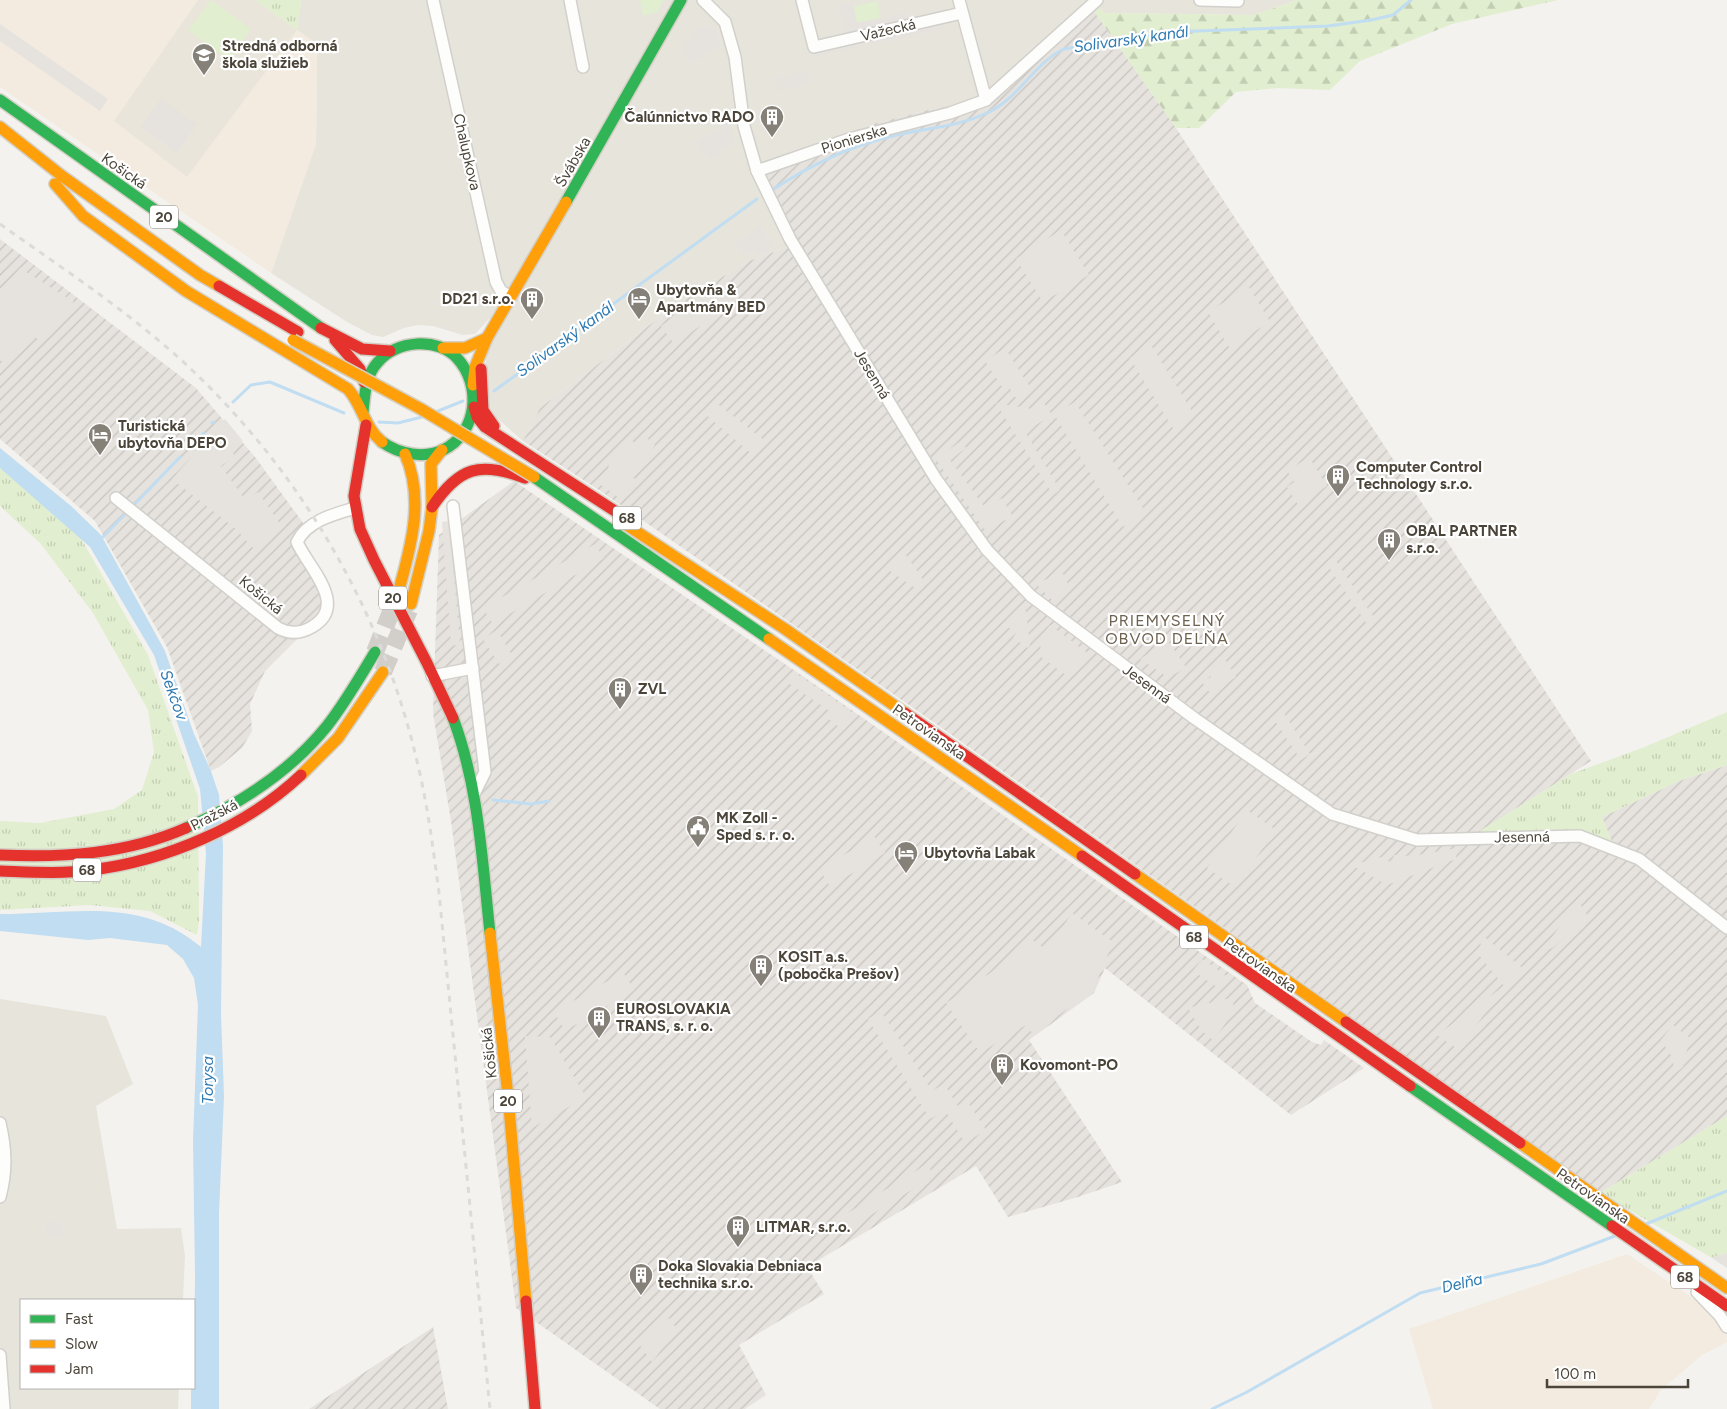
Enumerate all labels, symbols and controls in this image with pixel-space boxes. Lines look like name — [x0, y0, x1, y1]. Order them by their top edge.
street label: Važecká — [859, 15, 917, 45]
water label: Solivarský kanál — [1072, 21, 1190, 56]
place label: Stredná odborná škola služieb — [222, 37, 338, 72]
school or university icon: Stredná odborná škola služieb — [191, 42, 217, 76]
building icon: Čalúnnictvo RADO — [759, 104, 785, 138]
place label: Čalúnnictvo RADO — [625, 108, 754, 126]
street label: Chalupkova — [449, 112, 485, 192]
street label: Pionierska — [819, 120, 889, 158]
street label: Švábska — [551, 134, 595, 190]
street label: Košická — [98, 149, 150, 193]
road number: 20 — [150, 206, 178, 228]
place label: Ubytovňa & Apartmány BED — [656, 281, 765, 316]
building icon: DD21 s.r.o. — [519, 286, 545, 320]
hotel icon: Ubytovňa & Apartmány BED — [626, 286, 652, 320]
place label: DD21 s.r.o. — [442, 290, 514, 308]
water label: Solivarský kanál — [513, 297, 618, 381]
street label: Jesenná — [850, 346, 894, 402]
place label: Turistická ubytovňa DEPO — [118, 417, 227, 452]
hotel icon: Turistická ubytovňa DEPO — [87, 422, 113, 456]
place label: Computer Control Technology s.r.o. — [1356, 458, 1482, 493]
building icon: Computer Control Technology s.r.o. — [1325, 463, 1351, 497]
road number: 68 — [613, 506, 641, 530]
place label: OBAL PARTNER s.r.o. — [1406, 522, 1518, 557]
building icon: OBAL PARTNER s.r.o. — [1376, 527, 1402, 561]
street label: Košická — [235, 572, 287, 618]
road number: 20 — [379, 586, 407, 610]
district label: PRIEMYSELNÝ OBVOD DELŇA — [1105, 611, 1229, 648]
street label: Jesenná — [1119, 660, 1175, 708]
water label: Sekčov — [156, 667, 192, 723]
building icon: ZVL — [607, 676, 633, 710]
place label: ZVL — [638, 680, 666, 698]
street label: Petrovianska — [889, 700, 969, 764]
street label: Pražská — [187, 796, 241, 834]
place label: MK Zoll - Sped s. r. o. — [716, 809, 795, 844]
public building icon: MK Zoll - Sped s. r. o. — [685, 814, 711, 848]
street label: Jesenná — [1494, 828, 1550, 846]
hotel icon: Ubytovňa Labak — [893, 840, 919, 874]
place label: Ubytovňa Labak — [924, 844, 1036, 862]
road number: 68 — [73, 858, 101, 882]
road number: 68 — [1180, 926, 1208, 949]
street label: Petrovianska — [1220, 933, 1300, 997]
place label: KOSIT a.s. (pobočka Prešov) — [778, 948, 899, 983]
building icon: KOSIT a.s. (pobočka Prešov) — [748, 953, 774, 987]
place label: EUROSLOVAKIA TRANS, s. r. o. — [616, 1000, 731, 1035]
building icon: EUROSLOVAKIA TRANS, s. r. o. — [586, 1005, 612, 1039]
street label: Košická — [477, 1027, 501, 1079]
building icon: Kovomont-PO — [989, 1052, 1015, 1086]
water label: Torysa — [198, 1056, 217, 1104]
place label: Kovomont-PO — [1020, 1056, 1118, 1074]
road number: 20 — [494, 1090, 522, 1112]
street label: Petrovianska — [1553, 1164, 1633, 1228]
building icon: LITMAR, s.r.o. — [725, 1214, 751, 1248]
place label: LITMAR, s.r.o. — [756, 1218, 851, 1236]
place label: Doka Slovakia Debniaca technika s.r.o. — [658, 1257, 822, 1292]
building icon: Doka Slovakia Debniaca technika s.r.o. — [628, 1262, 654, 1296]
road number: 68 — [1671, 1266, 1699, 1288]
water label: Delňa — [1440, 1269, 1484, 1297]
legend — [20, 1299, 195, 1389]
text: Fast — [65, 1310, 94, 1328]
text: Slow — [65, 1335, 98, 1353]
scale bar — [1547, 1356, 1688, 1388]
text: Jam — [65, 1360, 93, 1378]
text: 100 m — [1554, 1365, 1596, 1383]

